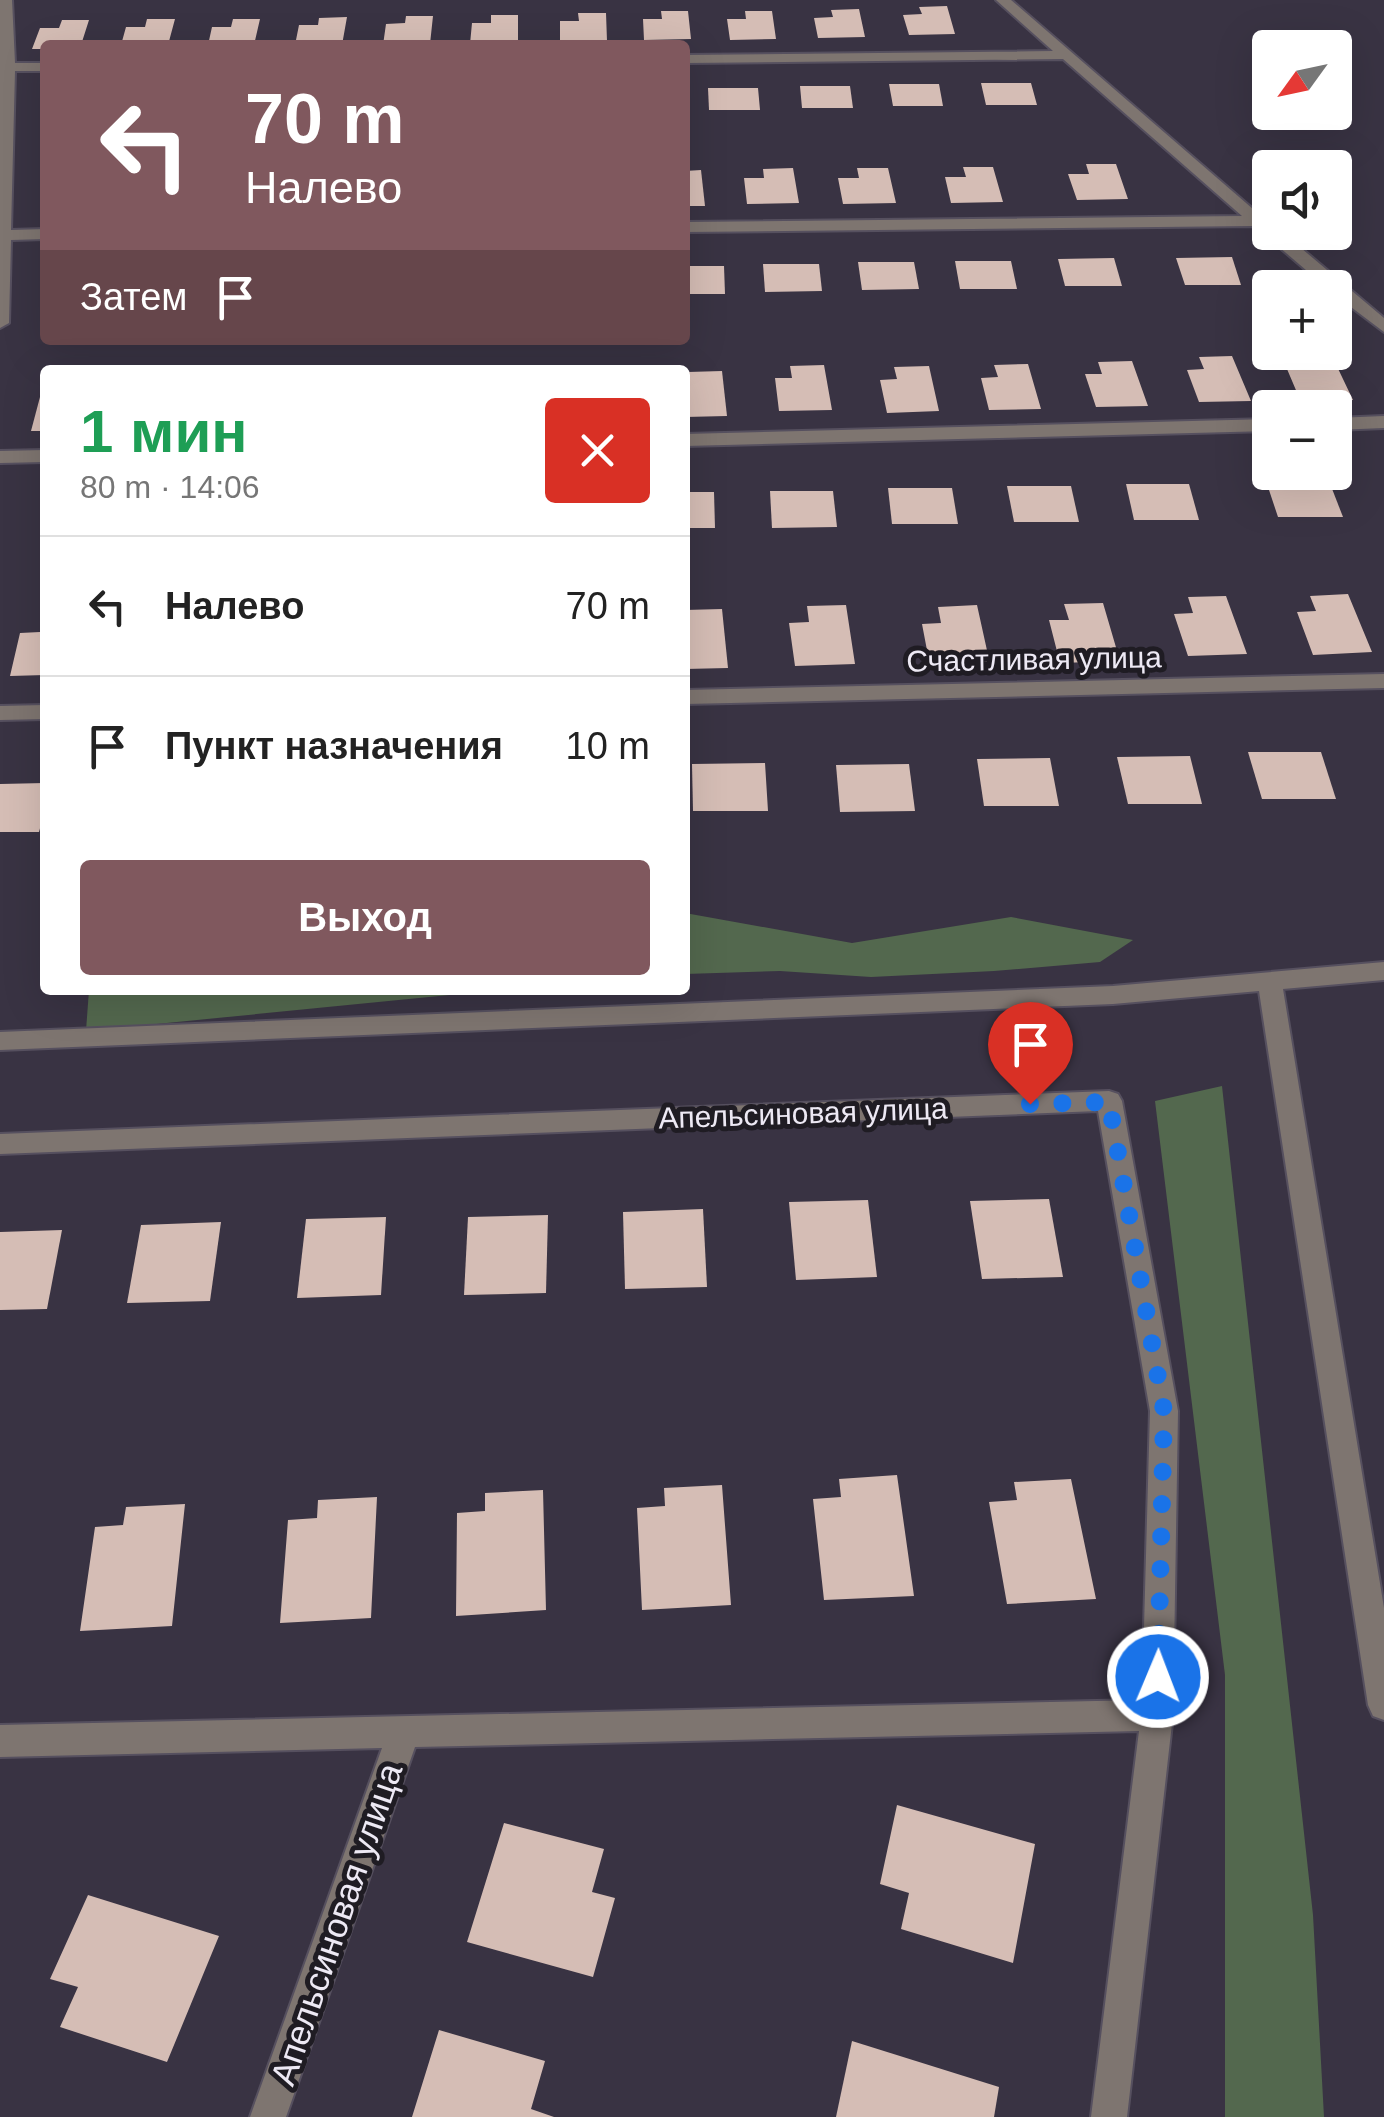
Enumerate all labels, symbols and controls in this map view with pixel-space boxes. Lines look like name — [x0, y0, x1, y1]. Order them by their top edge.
north arrow — [1252, 30, 1352, 130]
map controls — [1252, 30, 1352, 490]
icon: left — [80, 80, 210, 210]
text: 70 m — [245, 80, 405, 158]
button: sound — [1252, 150, 1352, 250]
text: Налево — [245, 162, 402, 213]
icon: arrive — [208, 270, 263, 325]
button: + — [1252, 270, 1352, 370]
text: Затем — [80, 276, 188, 318]
button: − — [1252, 390, 1352, 490]
text: 1 мин — [80, 398, 248, 465]
button: close — [545, 398, 650, 503]
text: 80 m · 14:06 — [80, 469, 260, 505]
icon: left — [80, 579, 135, 634]
text: Налево — [165, 585, 304, 627]
text: 70 m — [566, 585, 650, 627]
street label: Счастливая улица — [906, 640, 1162, 678]
icon: arrive — [80, 719, 135, 774]
text: Пункт назначения — [165, 725, 503, 767]
text: 10 m — [566, 725, 650, 767]
button: Выход — [80, 860, 650, 975]
pin — [988, 1002, 1073, 1105]
icon: arrive — [1003, 1017, 1058, 1072]
street label: Апельсиновая улица — [658, 1091, 949, 1135]
position arrow — [1106, 1625, 1210, 1729]
street label: Апельсиновая улица — [263, 1758, 410, 2090]

